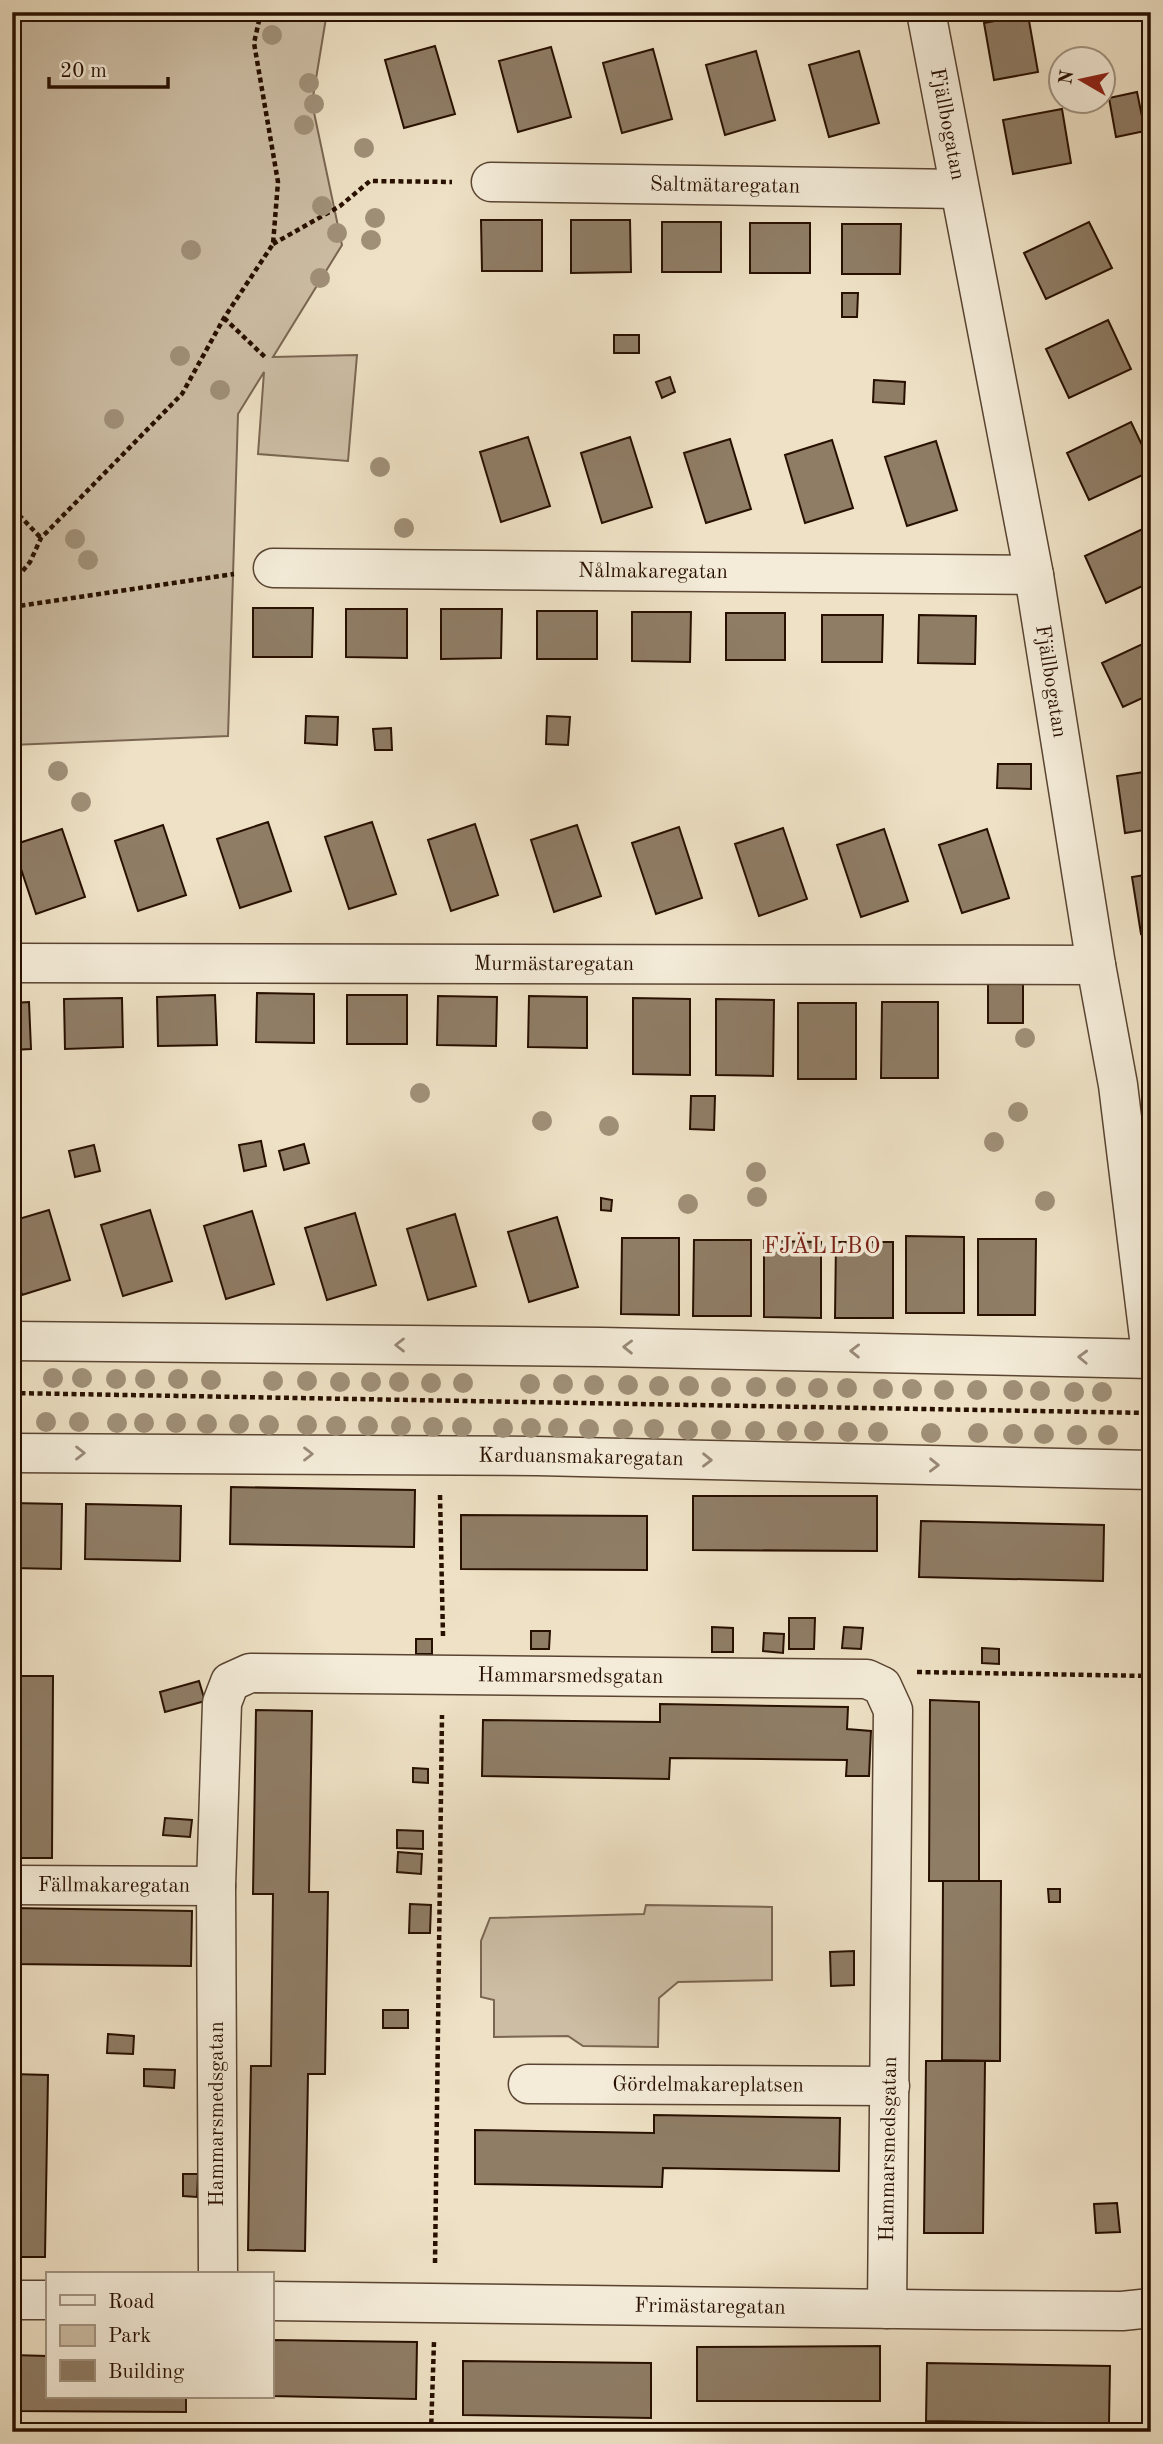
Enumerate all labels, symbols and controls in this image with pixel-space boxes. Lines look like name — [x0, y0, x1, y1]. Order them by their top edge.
scale bar — [49, 46, 168, 90]
north arrow — [1048, 46, 1118, 116]
text: 20 m — [60, 61, 107, 82]
street label: Fjällbogatan — [926, 66, 969, 182]
text: N — [1057, 69, 1078, 86]
street label: Saltmätaregatan — [650, 174, 800, 197]
street label: Nålmakaregatan — [578, 560, 728, 583]
street label: Fjällbogatan — [1032, 624, 1070, 739]
street label: Murmästaregatan — [474, 953, 634, 975]
district label: FJÄLLBO — [764, 1232, 882, 1258]
one-way arrow — [394, 1337, 405, 1353]
one-way arrow — [622, 1339, 632, 1355]
one-way arrow — [849, 1344, 860, 1359]
one-way arrow — [1077, 1349, 1088, 1364]
one-way arrow — [76, 1445, 86, 1461]
street label: Karduansmakaregatan — [478, 1445, 684, 1470]
one-way arrow — [303, 1447, 314, 1462]
one-way arrow — [702, 1452, 713, 1467]
one-way arrow — [930, 1457, 940, 1473]
street label: Hammarsmedsgatan — [478, 1665, 663, 1688]
street label: Fällmakaregatan — [38, 1875, 190, 1896]
street label: Hammarsmedsgatan — [207, 2021, 228, 2207]
street label: Hammarsmedsgatan — [877, 2056, 901, 2242]
street label: Gördelmakareplatsen — [612, 2074, 804, 2096]
legend — [46, 2272, 273, 2398]
text: Road — [108, 2292, 155, 2313]
street label: Frimästaregatan — [634, 2295, 786, 2318]
text: Park — [108, 2326, 151, 2347]
text: Building — [108, 2362, 185, 2383]

